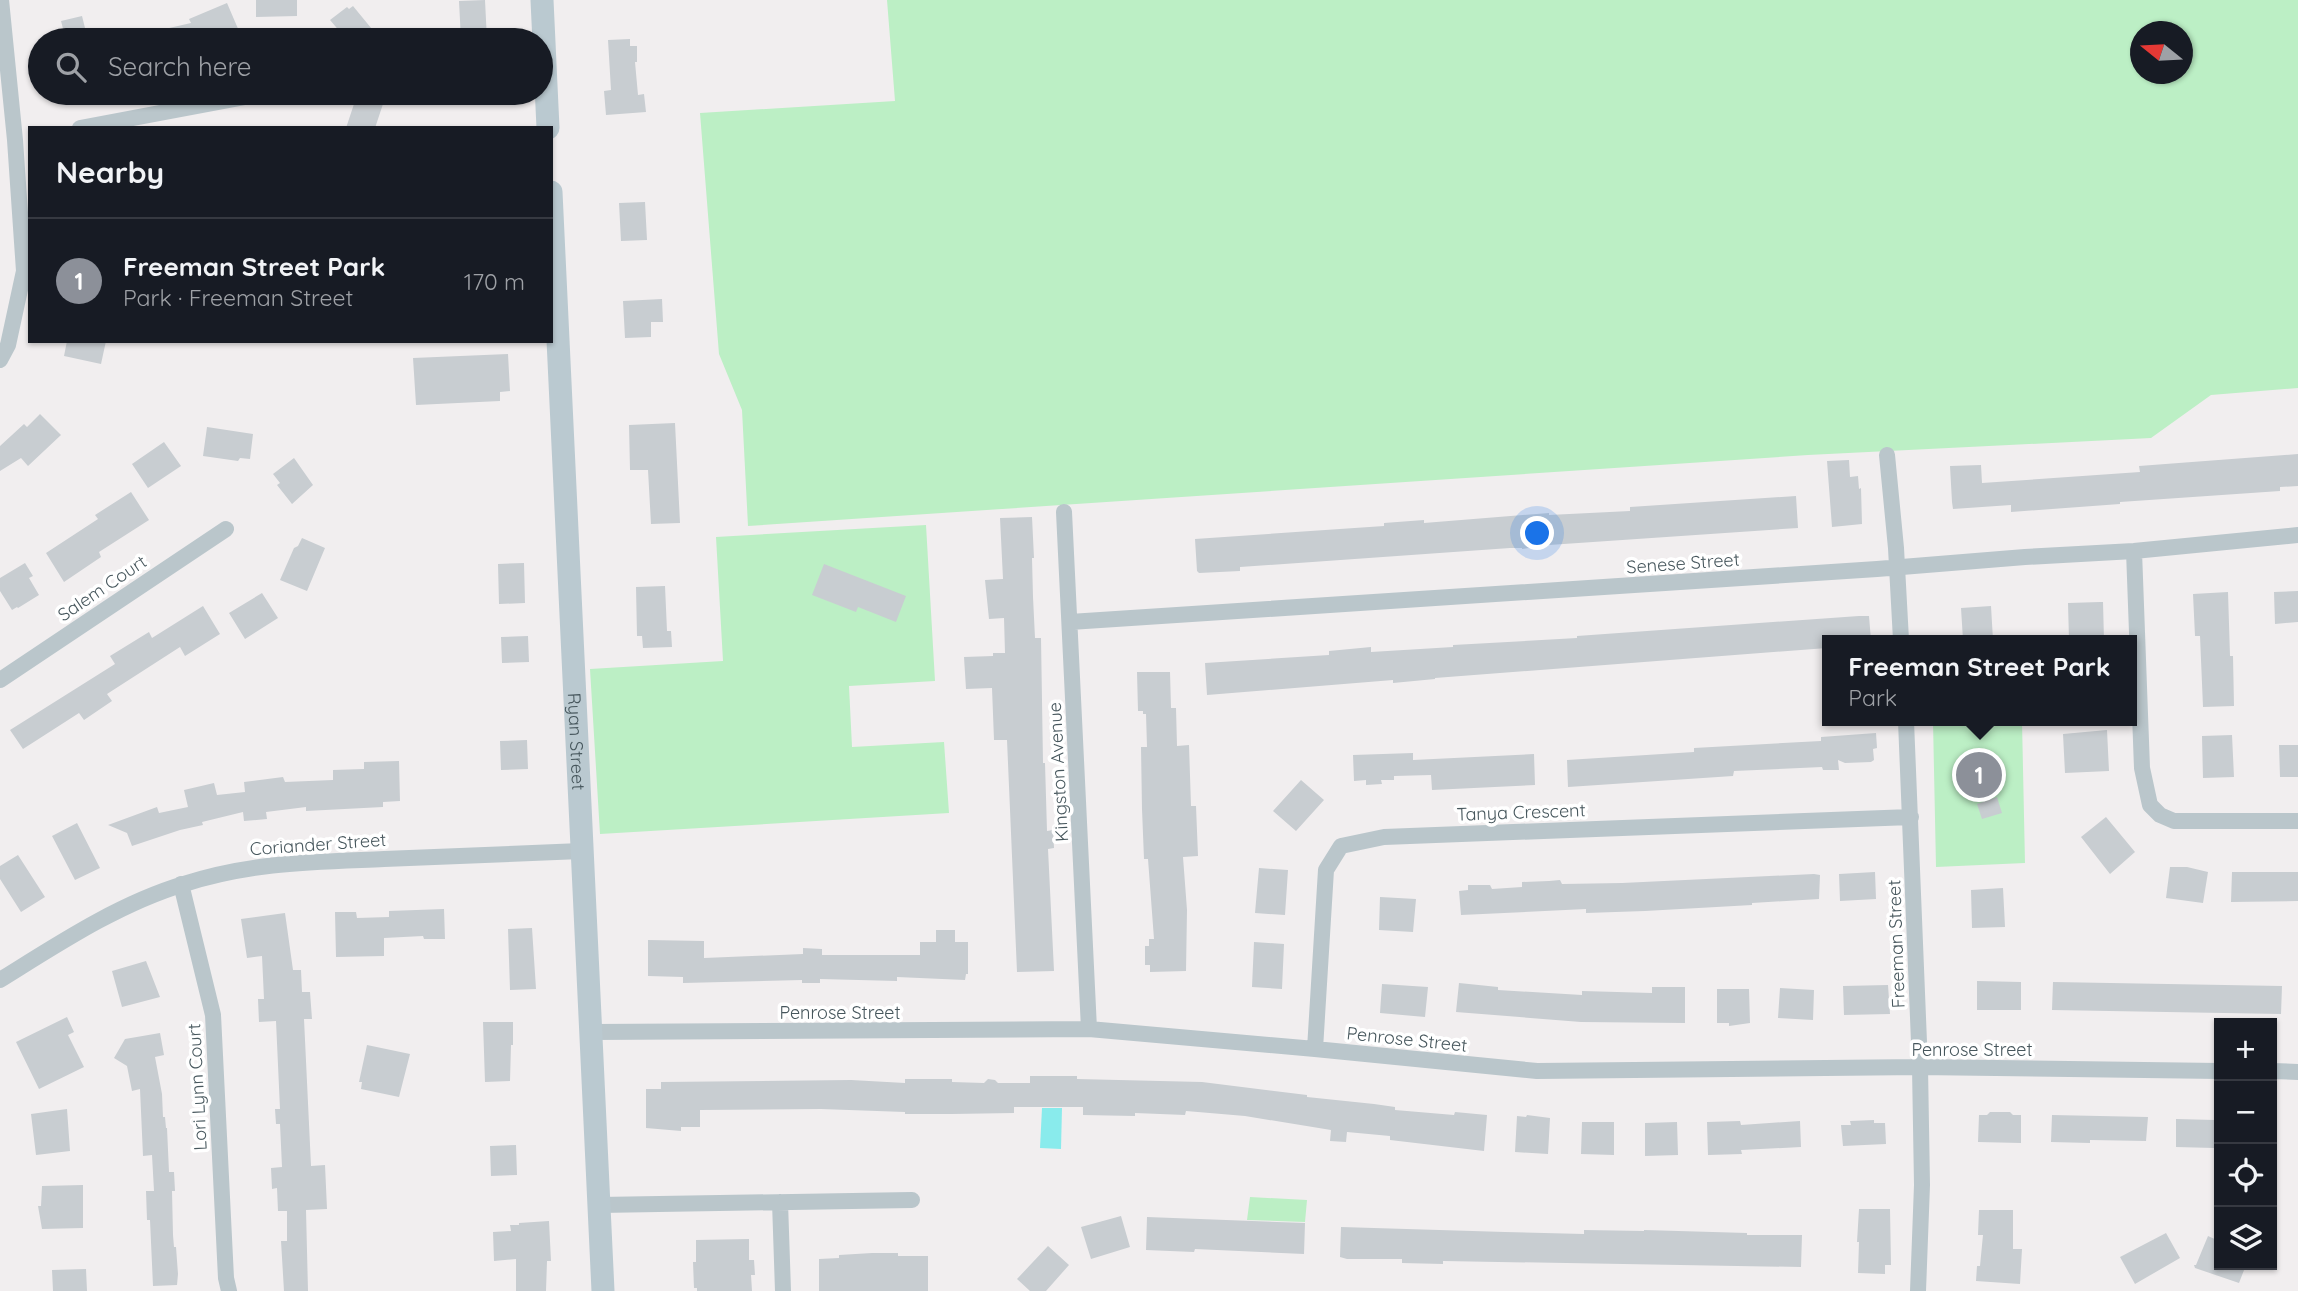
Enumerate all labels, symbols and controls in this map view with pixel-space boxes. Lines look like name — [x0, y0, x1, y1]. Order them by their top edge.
north arrow — [2130, 21, 2193, 84]
search box — [28, 28, 553, 105]
icon: search — [52, 48, 90, 86]
text: Search here — [108, 50, 252, 83]
text: Nearby — [56, 153, 164, 191]
text: Freeman Street Park — [123, 250, 385, 283]
text: 1 — [75, 267, 83, 296]
text: 170 m — [464, 267, 525, 296]
text: Park · Freeman Street — [123, 283, 353, 312]
your location — [1520, 516, 1554, 550]
street label: Senese Street — [1626, 548, 1740, 578]
street label: Salem Court — [53, 550, 151, 626]
popup — [1822, 635, 2137, 726]
text: Freeman Street Park — [1848, 650, 2111, 683]
text: Park — [1848, 683, 1897, 712]
street label: Ryan Street — [563, 692, 591, 791]
street label: Kingston Avenue — [1043, 702, 1073, 842]
pin: 1 — [1956, 749, 2002, 801]
street label: Tanya Crescent — [1456, 798, 1586, 826]
street label: Coriander Street — [249, 828, 387, 860]
street label: Freeman Street — [1882, 879, 1910, 1009]
street label: Penrose Street — [779, 1001, 901, 1024]
map controls — [2214, 1018, 2277, 1270]
button: + — [2214, 1018, 2277, 1081]
street label: Penrose Street — [1346, 1021, 1468, 1057]
street label: Lori Lynn Court — [182, 1023, 212, 1151]
street label: Penrose Street — [1911, 1038, 2033, 1061]
button: − — [2214, 1081, 2277, 1144]
button: locate — [2214, 1144, 2277, 1207]
button: layers — [2214, 1207, 2277, 1270]

